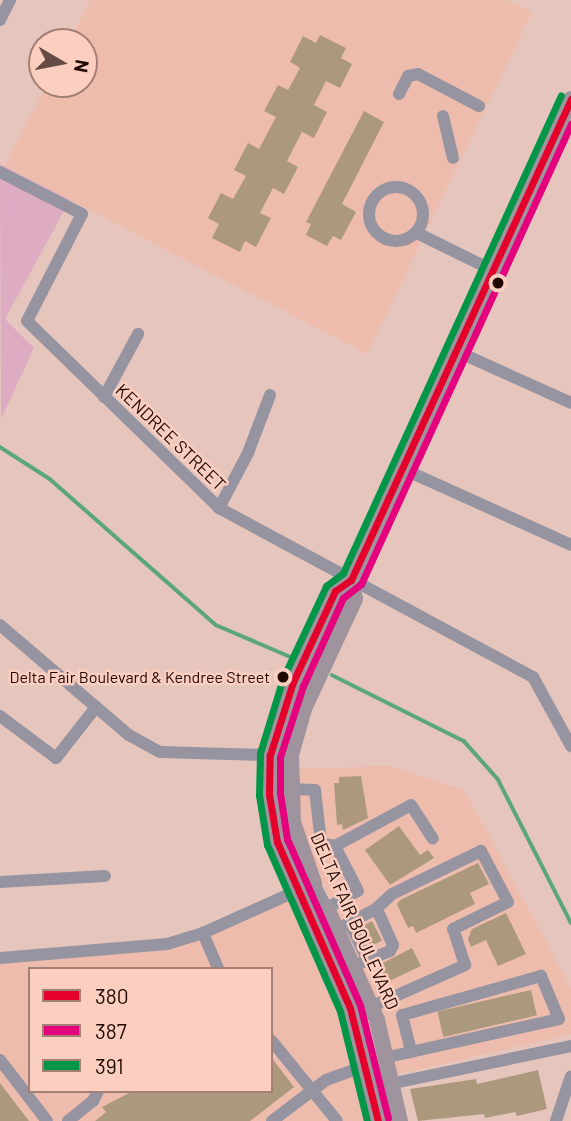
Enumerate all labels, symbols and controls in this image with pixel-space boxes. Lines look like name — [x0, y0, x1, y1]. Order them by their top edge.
north arrow — [28, 28, 98, 98]
text: N — [70, 58, 95, 75]
unlabelled marker — [491, 276, 505, 290]
street label: KENDREE STREET — [111, 379, 231, 495]
place label: Delta Fair Boulevard & Kendree Street — [10, 667, 270, 687]
marker: Delta Fair Boulevard & Kendree Street — [276, 670, 290, 684]
street label: DELTA FAIR BOULEVARD — [306, 829, 404, 1013]
legend — [28, 967, 273, 1093]
text: 380 — [95, 983, 129, 1008]
text: 387 — [95, 1018, 127, 1043]
text: 391 — [95, 1053, 124, 1078]

